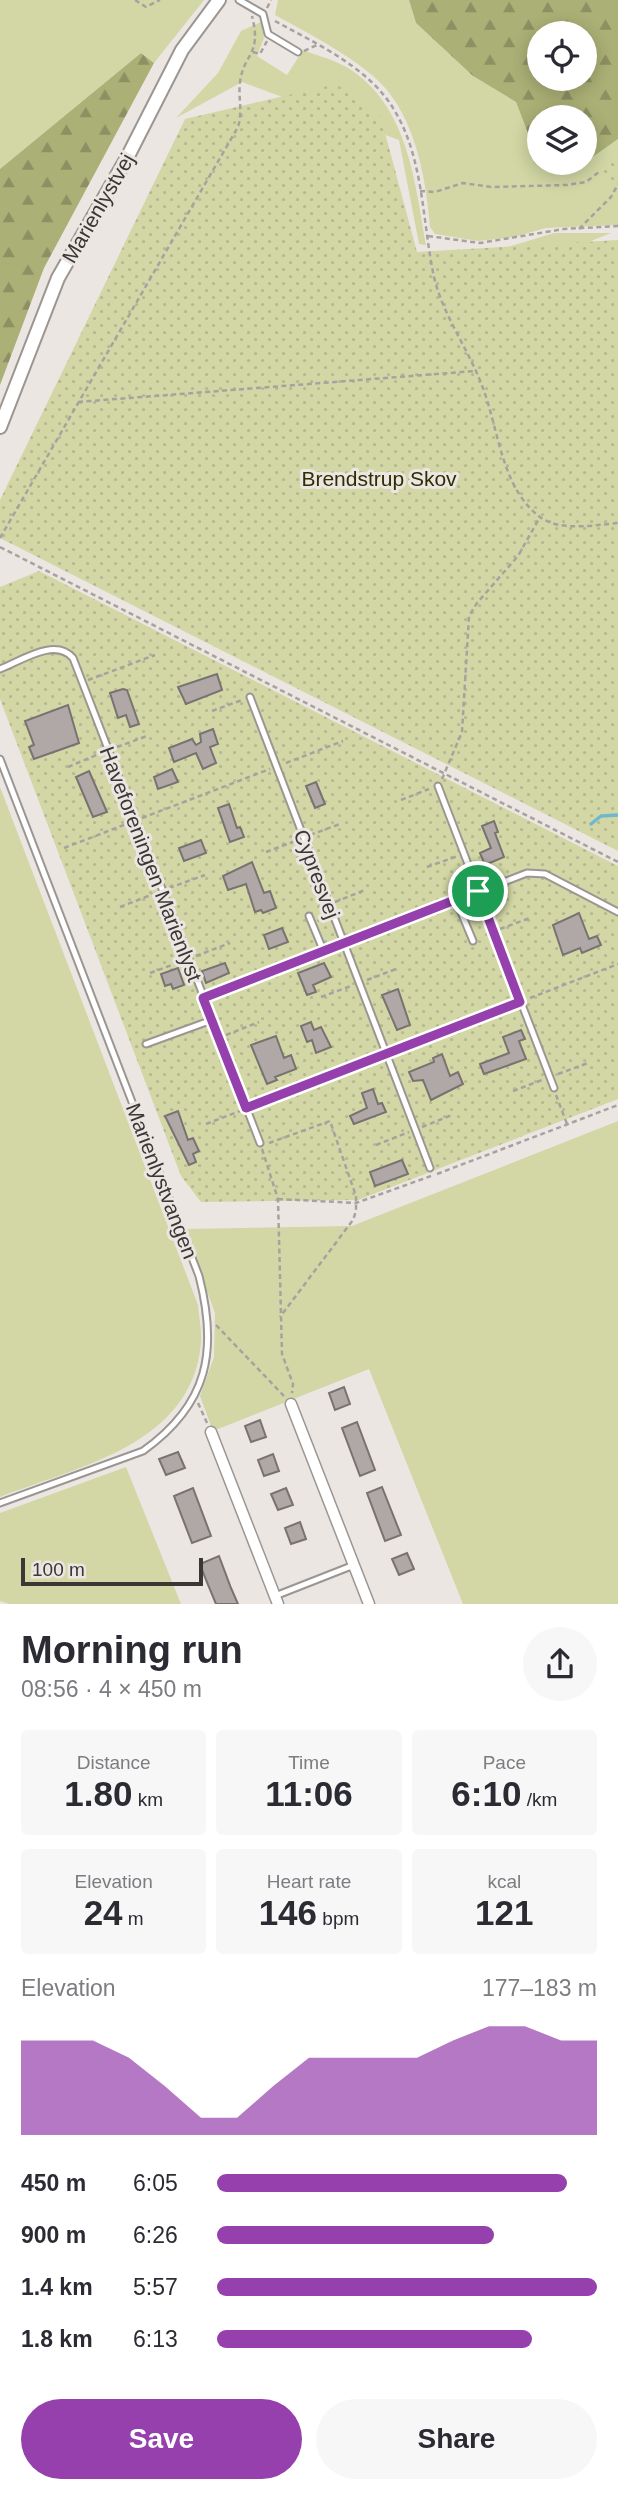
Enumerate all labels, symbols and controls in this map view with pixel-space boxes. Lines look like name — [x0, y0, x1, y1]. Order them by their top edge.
map controls — [527, 21, 597, 175]
button: locate — [527, 21, 597, 91]
button: layers — [527, 105, 597, 175]
street label: Marienlystvej — [57, 149, 139, 267]
park label: Brendstrup Skov — [301, 467, 457, 490]
street label: Haveforeningen Marienlyst — [96, 743, 207, 985]
street label: Cypresvej — [290, 826, 344, 922]
pin — [448, 861, 508, 921]
icon: arrive — [459, 872, 497, 910]
street label: Marienlystvangen — [122, 1100, 202, 1262]
scale bar — [21, 1555, 203, 1587]
text: 100 m — [32, 1559, 85, 1580]
button: share — [523, 1627, 597, 1701]
text: Morning run — [21, 1629, 243, 1671]
text: 08:56 · 4 × 450 m — [21, 1676, 202, 1702]
text: Distance — [77, 1752, 151, 1773]
text: Time — [288, 1752, 330, 1773]
text: Pace — [483, 1752, 526, 1773]
text: 1.80 — [64, 1774, 132, 1813]
text: 11:06 — [265, 1774, 353, 1813]
text: 6:10 — [451, 1774, 521, 1813]
text: km — [132, 1789, 163, 1810]
text: /km — [521, 1789, 557, 1810]
text: Elevation — [75, 1871, 153, 1892]
text: Heart rate — [267, 1871, 351, 1892]
text: kcal — [487, 1871, 521, 1892]
text: 24 — [84, 1893, 123, 1932]
text: 146 — [259, 1893, 317, 1932]
text: 121 — [475, 1893, 534, 1932]
text: m — [123, 1908, 144, 1929]
text: bpm — [317, 1908, 359, 1929]
text: Elevation — [21, 1975, 116, 2001]
text: 177–183 m — [482, 1975, 597, 2001]
text: 450 m — [21, 2170, 86, 2196]
text: 6:05 — [133, 2170, 178, 2196]
text: 900 m — [21, 2222, 86, 2248]
text: 6:26 — [133, 2222, 178, 2248]
text: 1.4 km — [21, 2274, 93, 2300]
text: 5:57 — [133, 2274, 178, 2300]
text: 1.8 km — [21, 2326, 93, 2352]
text: 6:13 — [133, 2326, 178, 2352]
button: Save — [21, 2399, 302, 2479]
button: Share — [316, 2399, 597, 2479]

